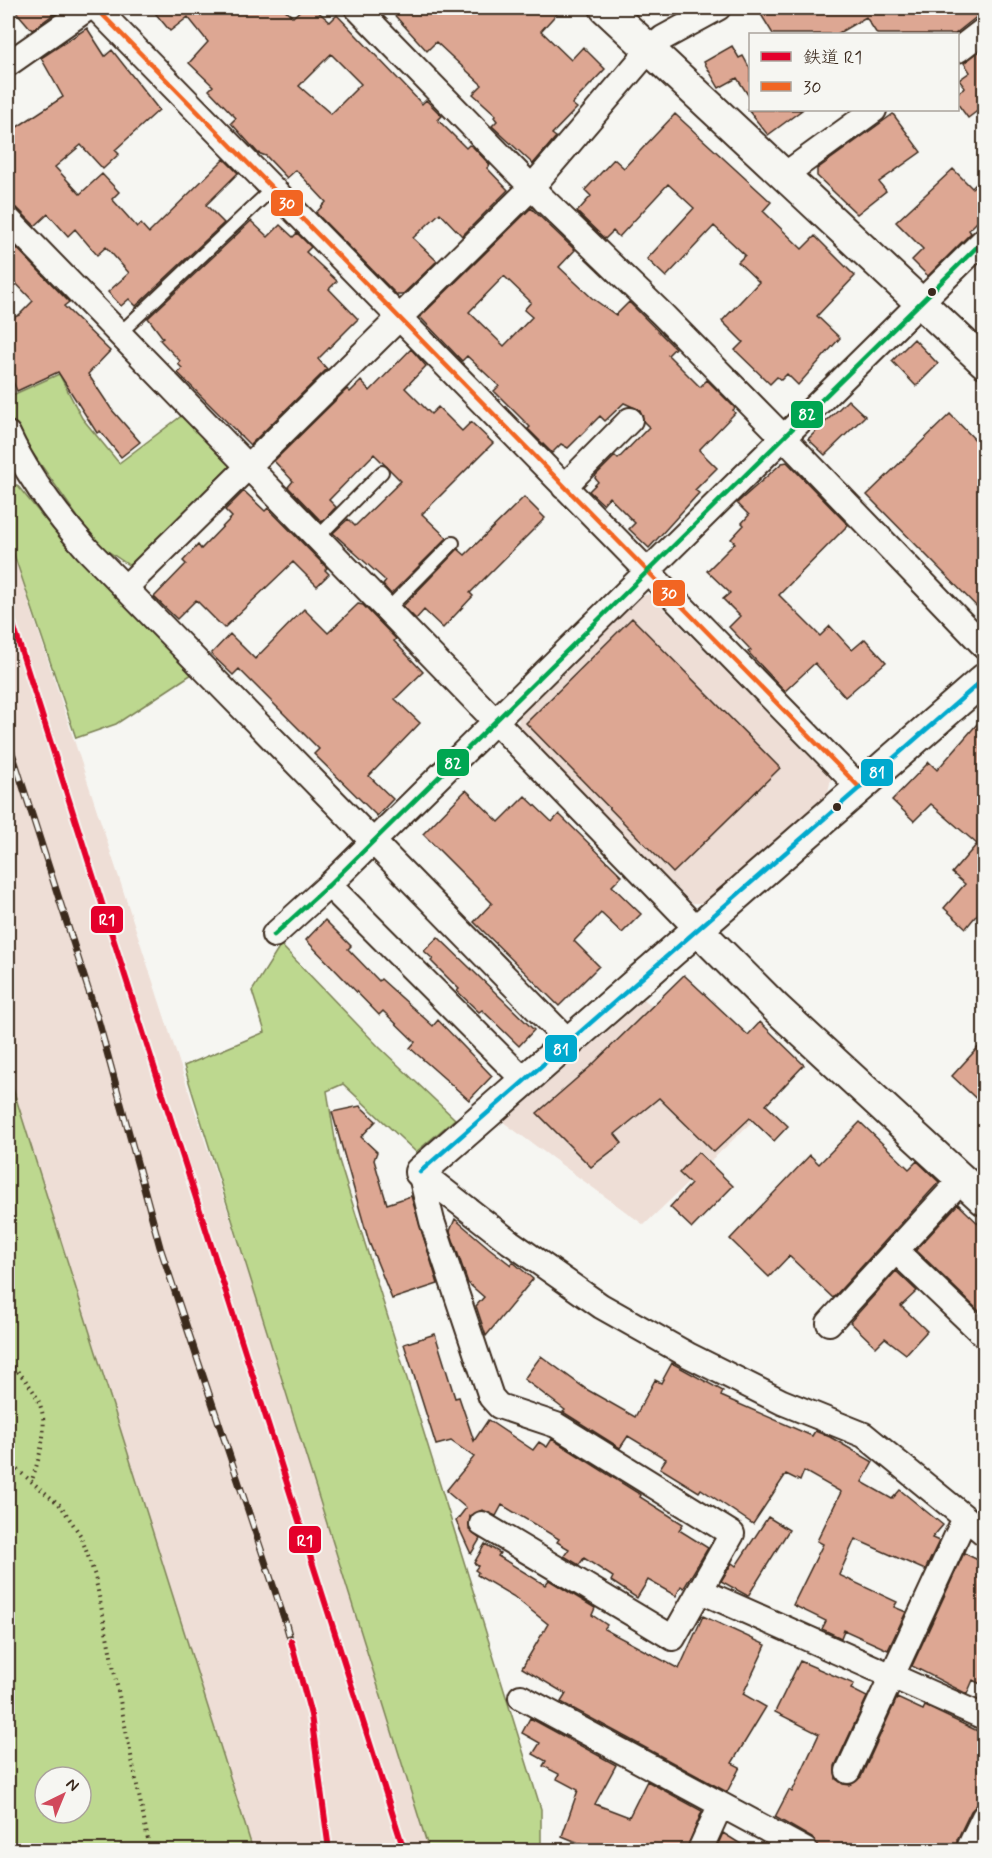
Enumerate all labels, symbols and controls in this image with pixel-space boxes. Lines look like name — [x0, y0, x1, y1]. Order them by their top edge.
legend — [749, 33, 959, 111]
text: 鉄道 R1 — [803, 46, 862, 70]
text: 30 — [803, 76, 821, 100]
line badge: 30 — [270, 189, 304, 217]
text: 30 — [279, 194, 295, 215]
unlabelled marker — [926, 286, 938, 298]
line badge: 82 — [790, 400, 824, 429]
text: 82 — [798, 405, 816, 426]
line badge: 30 — [652, 579, 686, 607]
text: 30 — [661, 584, 677, 605]
line badge: 82 — [436, 748, 470, 777]
text: 82 — [444, 754, 462, 775]
line badge: 81 — [860, 758, 894, 787]
text: 81 — [869, 763, 885, 784]
unlabelled marker — [831, 801, 843, 813]
line badge: R1 — [90, 905, 124, 934]
text: R1 — [99, 910, 115, 931]
line badge: 81 — [544, 1034, 578, 1063]
text: 81 — [553, 1040, 569, 1061]
line badge: R1 — [288, 1525, 322, 1554]
text: R1 — [297, 1531, 313, 1552]
north arrow — [33, 1765, 93, 1825]
text: N — [61, 1774, 83, 1796]

